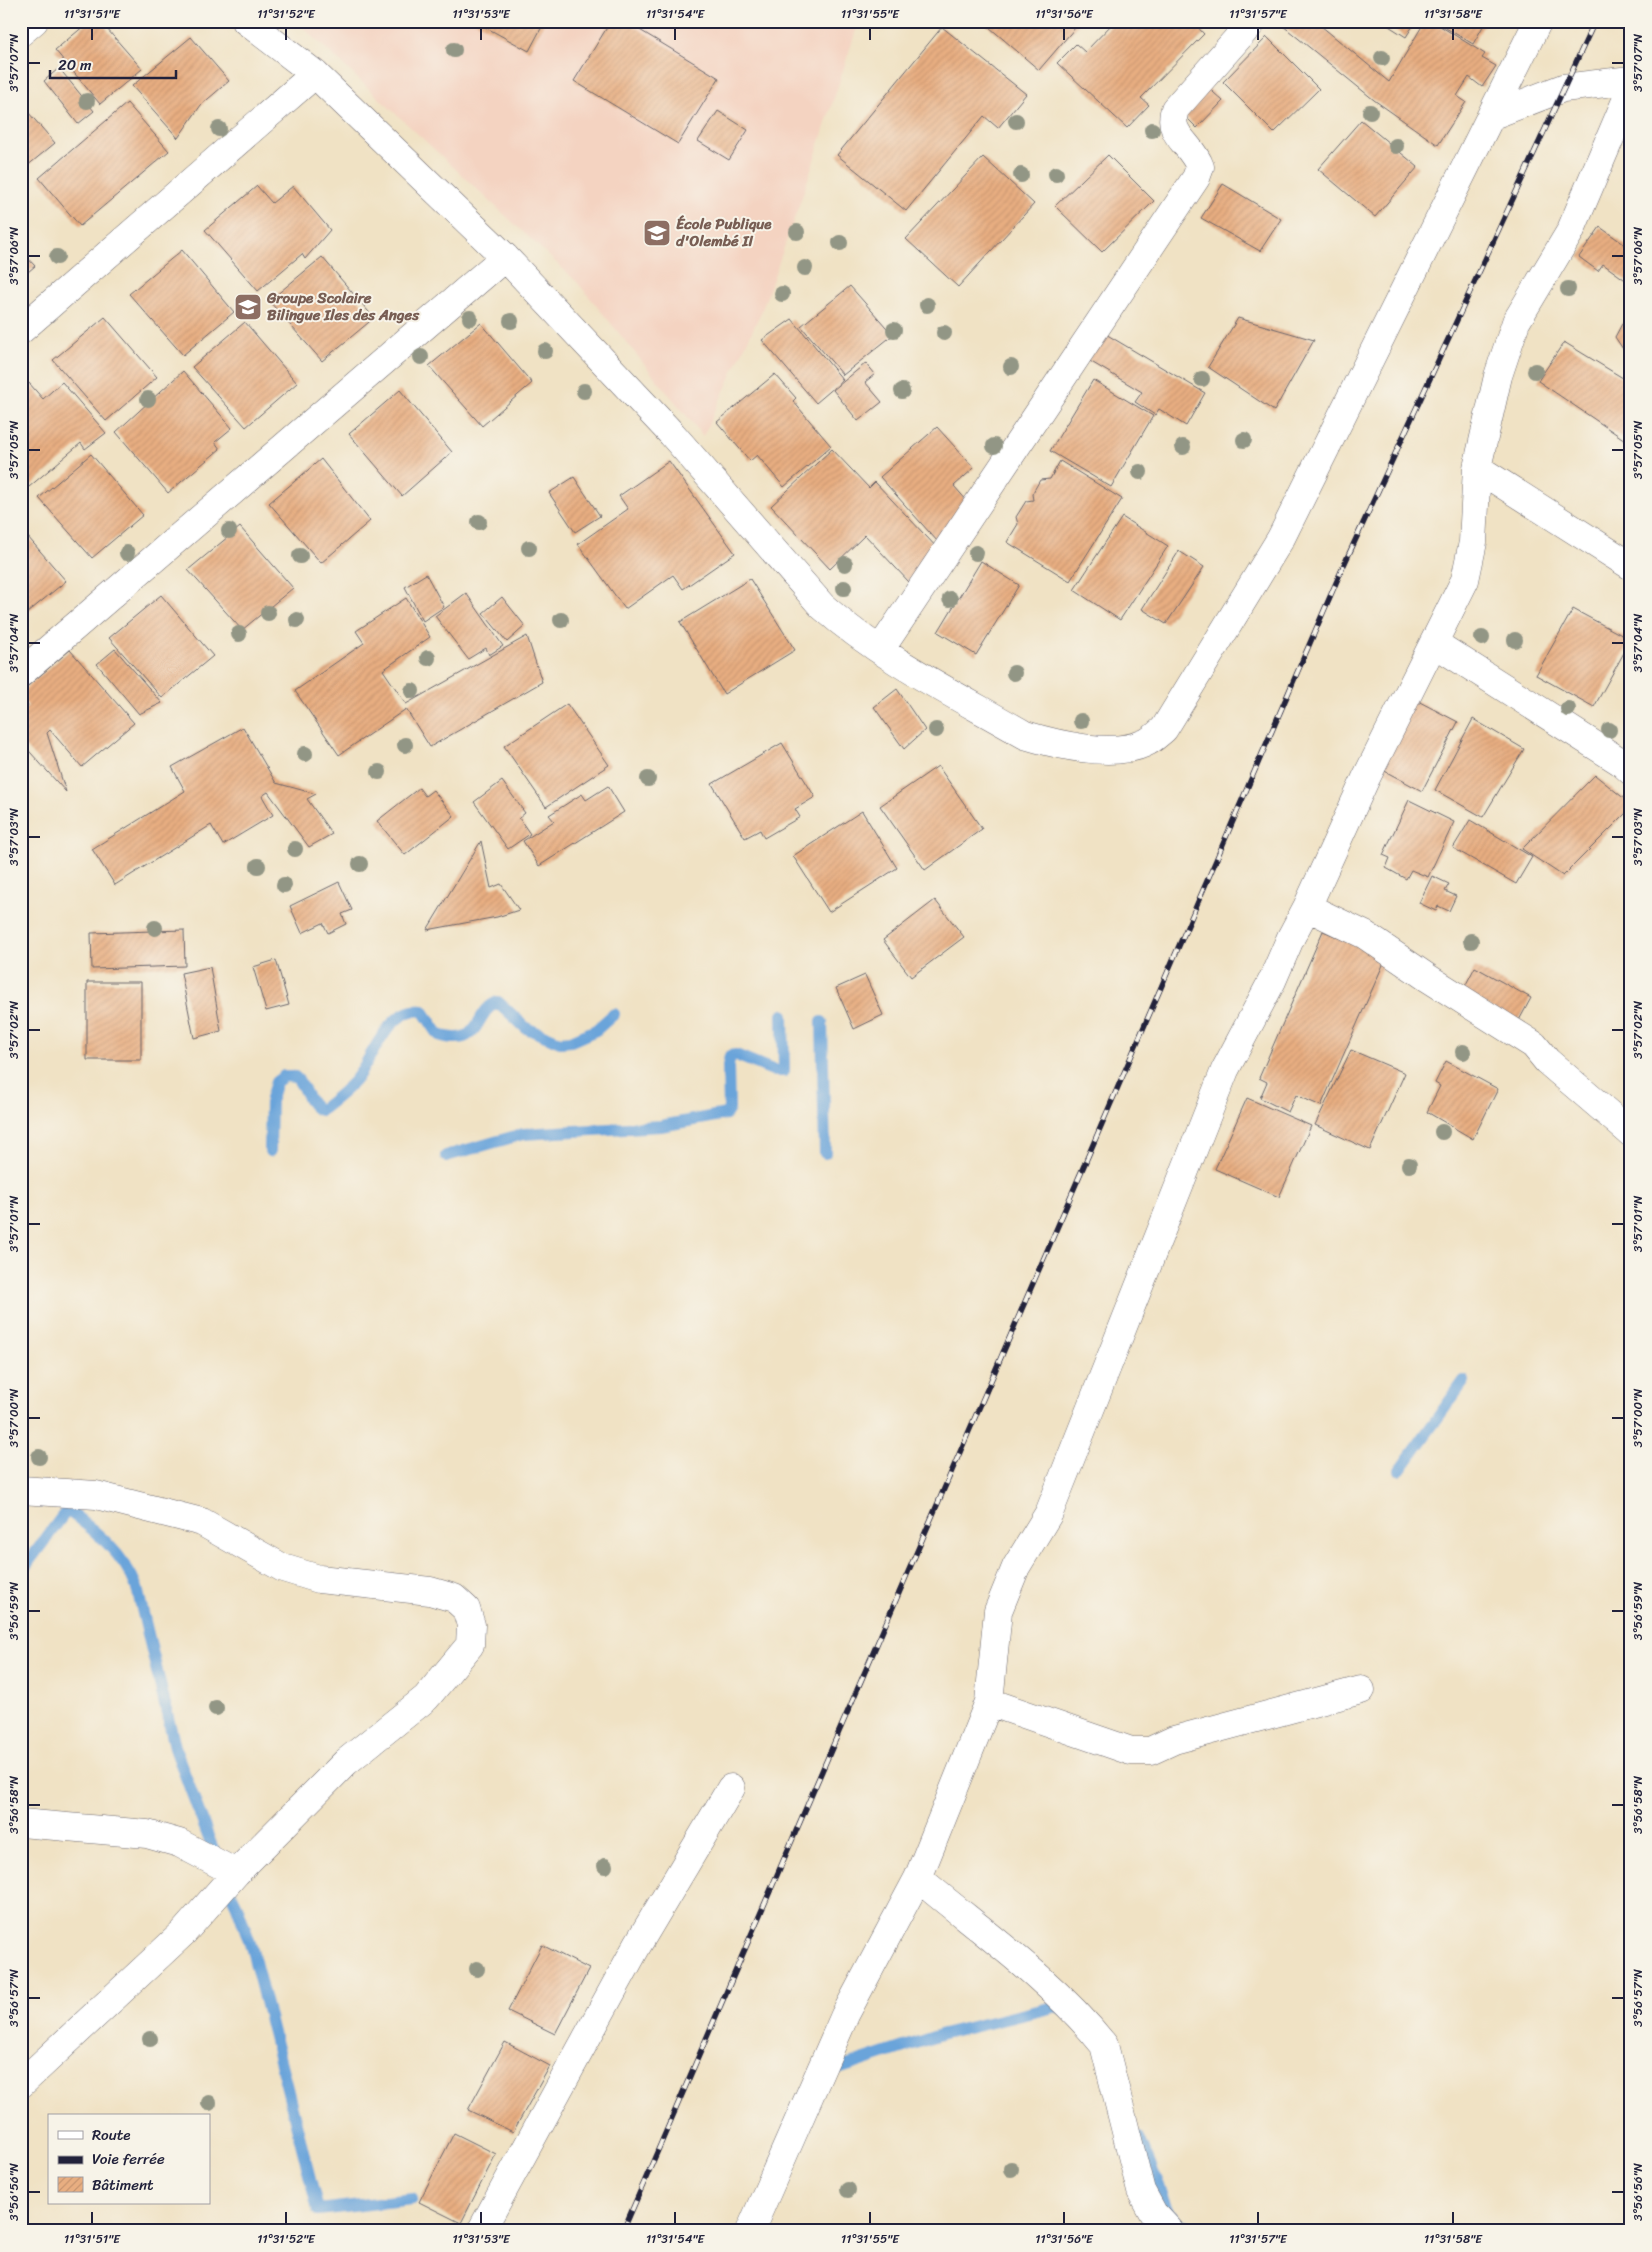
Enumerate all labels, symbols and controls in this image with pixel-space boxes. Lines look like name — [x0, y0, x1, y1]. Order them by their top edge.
text: 11°31'51"E — [64, 3, 121, 25]
text: 11°31'52"E — [257, 3, 316, 25]
text: 11°31'53"E — [452, 3, 511, 25]
text: 11°31'54"E — [646, 3, 705, 25]
text: 11°31'55"E — [841, 3, 900, 25]
text: 11°31'56"E — [1035, 3, 1094, 25]
text: 11°31'57"E — [1229, 3, 1288, 25]
text: 11°31'58"E — [1424, 3, 1483, 25]
text: 3°57'07"N — [3, 33, 25, 92]
text: 3°57'07"N — [1627, 33, 1649, 92]
scale bar — [50, 48, 176, 80]
text: 20 m — [58, 52, 92, 78]
place label: École Publique d'Olembé II — [676, 211, 772, 254]
school or university icon: École Publique d'Olembé II — [642, 218, 672, 248]
text: 3°57'06"N — [3, 226, 25, 285]
text: 3°57'06"N — [1627, 226, 1649, 285]
place label: Groupe Scolaire Bilingue Iles des Anges — [266, 285, 420, 328]
school or university icon: Groupe Scolaire Bilingue Iles des Anges — [233, 292, 263, 322]
text: 3°57'05"N — [3, 420, 25, 479]
text: 3°57'05"N — [1627, 420, 1649, 479]
text: 3°57'04"N — [3, 613, 25, 672]
text: 3°57'04"N — [1627, 613, 1649, 672]
text: 3°57'03"N — [3, 807, 25, 866]
text: 3°57'03"N — [1627, 807, 1649, 866]
text: 3°57'02"N — [3, 1000, 25, 1059]
text: 3°57'02"N — [1627, 1000, 1649, 1059]
text: 3°57'01"N — [3, 1195, 25, 1252]
text: 3°57'01"N — [1627, 1195, 1649, 1252]
text: 3°57'00"N — [3, 1388, 25, 1447]
text: 3°57'00"N — [1627, 1388, 1649, 1447]
text: 3°56'59"N — [3, 1581, 25, 1640]
text: 3°56'59"N — [1627, 1581, 1649, 1640]
text: 3°56'58"N — [3, 1775, 25, 1834]
text: 3°56'58"N — [1627, 1775, 1649, 1834]
text: 3°56'57"N — [3, 1968, 25, 2027]
text: 3°56'57"N — [1627, 1968, 1649, 2027]
legend — [48, 2114, 210, 2204]
text: Route — [92, 2122, 131, 2148]
text: Voie ferrée — [92, 2146, 165, 2172]
text: 3°56'56"N — [3, 2162, 25, 2221]
text: 3°56'56"N — [1627, 2162, 1649, 2221]
text: Bâtiment — [92, 2172, 154, 2198]
text: 11°31'51"E — [64, 2228, 121, 2250]
text: 11°31'52"E — [257, 2228, 316, 2250]
text: 11°31'53"E — [452, 2228, 511, 2250]
text: 11°31'54"E — [646, 2228, 705, 2250]
text: 11°31'55"E — [841, 2228, 900, 2250]
text: 11°31'56"E — [1035, 2228, 1094, 2250]
text: 11°31'57"E — [1229, 2228, 1288, 2250]
text: 11°31'58"E — [1424, 2228, 1483, 2250]

